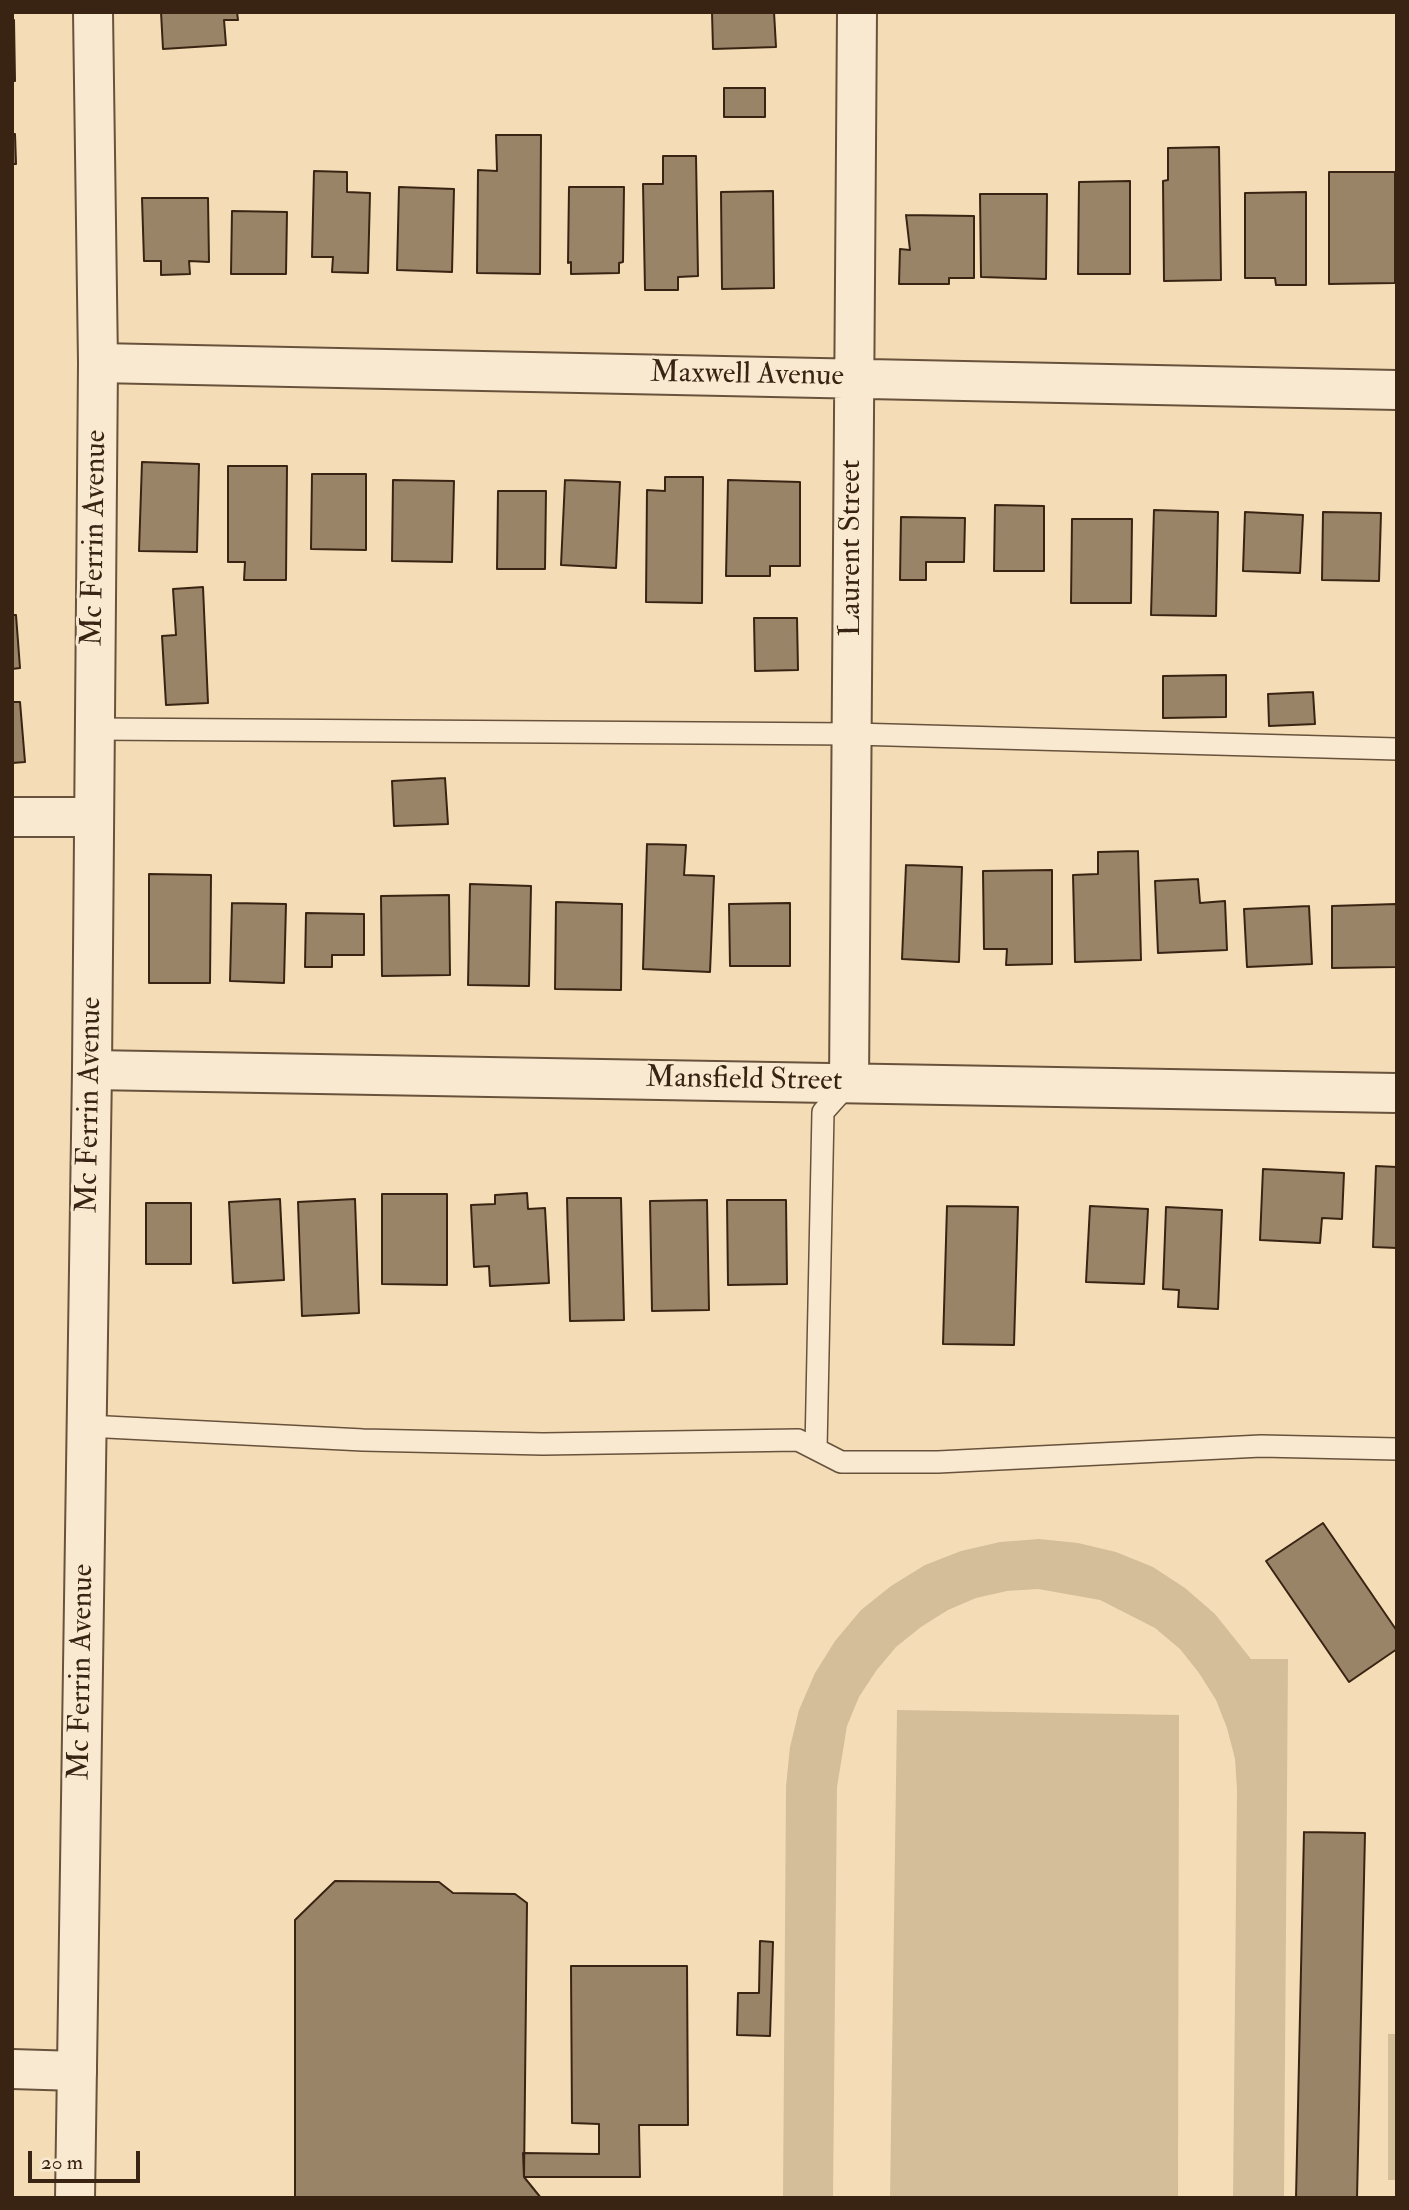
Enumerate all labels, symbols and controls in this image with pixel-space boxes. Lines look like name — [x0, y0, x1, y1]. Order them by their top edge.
street label: Maxwell Avenue — [650, 356, 844, 396]
street label: Mc Ferrin Avenue — [76, 429, 116, 647]
street label: Laurent Street — [835, 460, 871, 636]
street label: Mc Ferrin Avenue — [71, 996, 111, 1214]
street label: Mansfield Street — [645, 1061, 843, 1101]
street label: Mc Ferrin Avenue — [63, 1563, 103, 1781]
scale bar — [32, 2136, 144, 2180]
text: 20 m — [41, 2149, 83, 2176]

